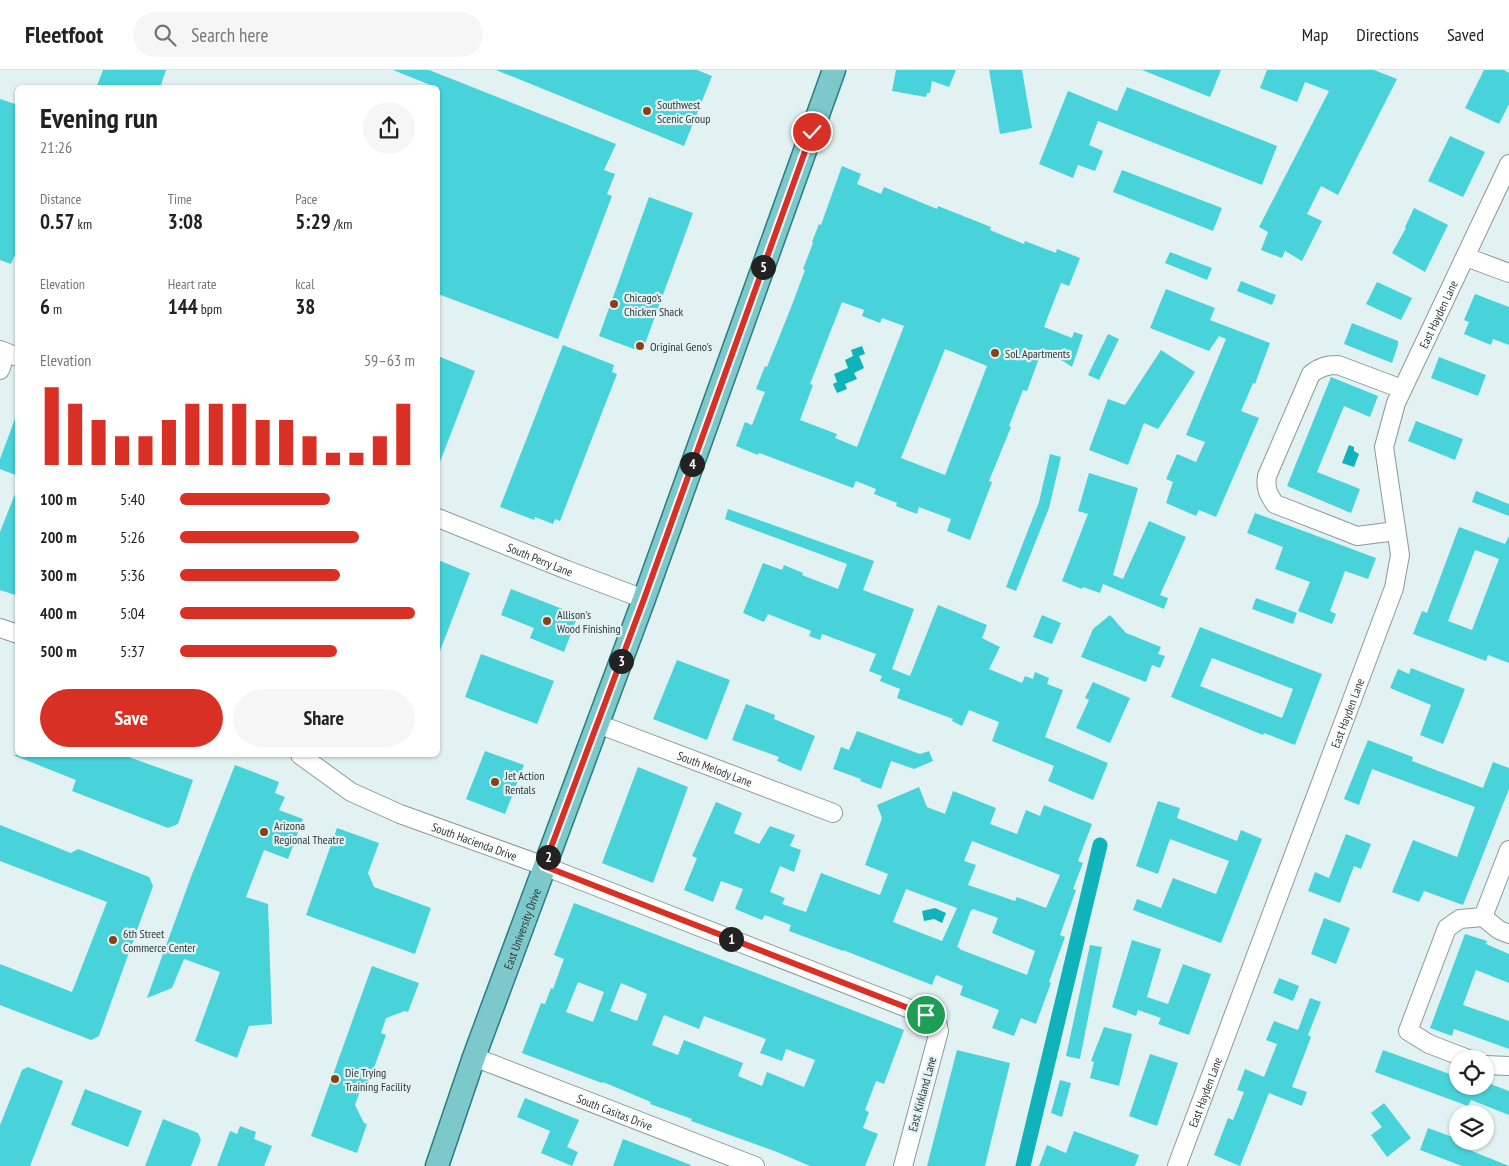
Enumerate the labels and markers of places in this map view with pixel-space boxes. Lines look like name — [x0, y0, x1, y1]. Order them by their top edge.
place label: Southwest Scenic Group — [657, 97, 710, 126]
marker: Southwest Scenic Group — [641, 105, 653, 117]
pin — [791, 111, 833, 153]
pin: 5 — [750, 254, 776, 280]
place label: Chicago’s Chicken Shack — [624, 290, 683, 319]
marker: Chicago’s Chicken Shack — [608, 298, 620, 310]
place label: Original Geno's — [650, 339, 712, 354]
marker: Original Geno's — [634, 340, 646, 352]
place label: SoL Apartments — [1005, 346, 1070, 361]
marker: SoL Apartments — [989, 347, 1001, 359]
pin: 4 — [680, 452, 704, 476]
place label: Allison's Wood Finishing — [557, 607, 621, 636]
marker: Allison's Wood Finishing — [541, 615, 553, 627]
pin: 3 — [608, 648, 634, 674]
place label: Jet Action Rentals — [504, 768, 545, 797]
marker: Jet Action Rentals — [489, 776, 501, 788]
place label: Arizona Regional Theatre — [274, 818, 344, 847]
marker: Arizona Regional Theatre — [258, 826, 270, 838]
pin: 2 — [536, 844, 560, 870]
place label: 6th Street Commerce Center — [123, 926, 196, 955]
pin: 1 — [718, 926, 744, 952]
marker: 6th Street Commerce Center — [107, 934, 119, 946]
pin — [905, 994, 947, 1036]
place label: Die Trying Training Facility — [345, 1065, 411, 1094]
marker: Die Trying Training Facility — [329, 1073, 341, 1085]

